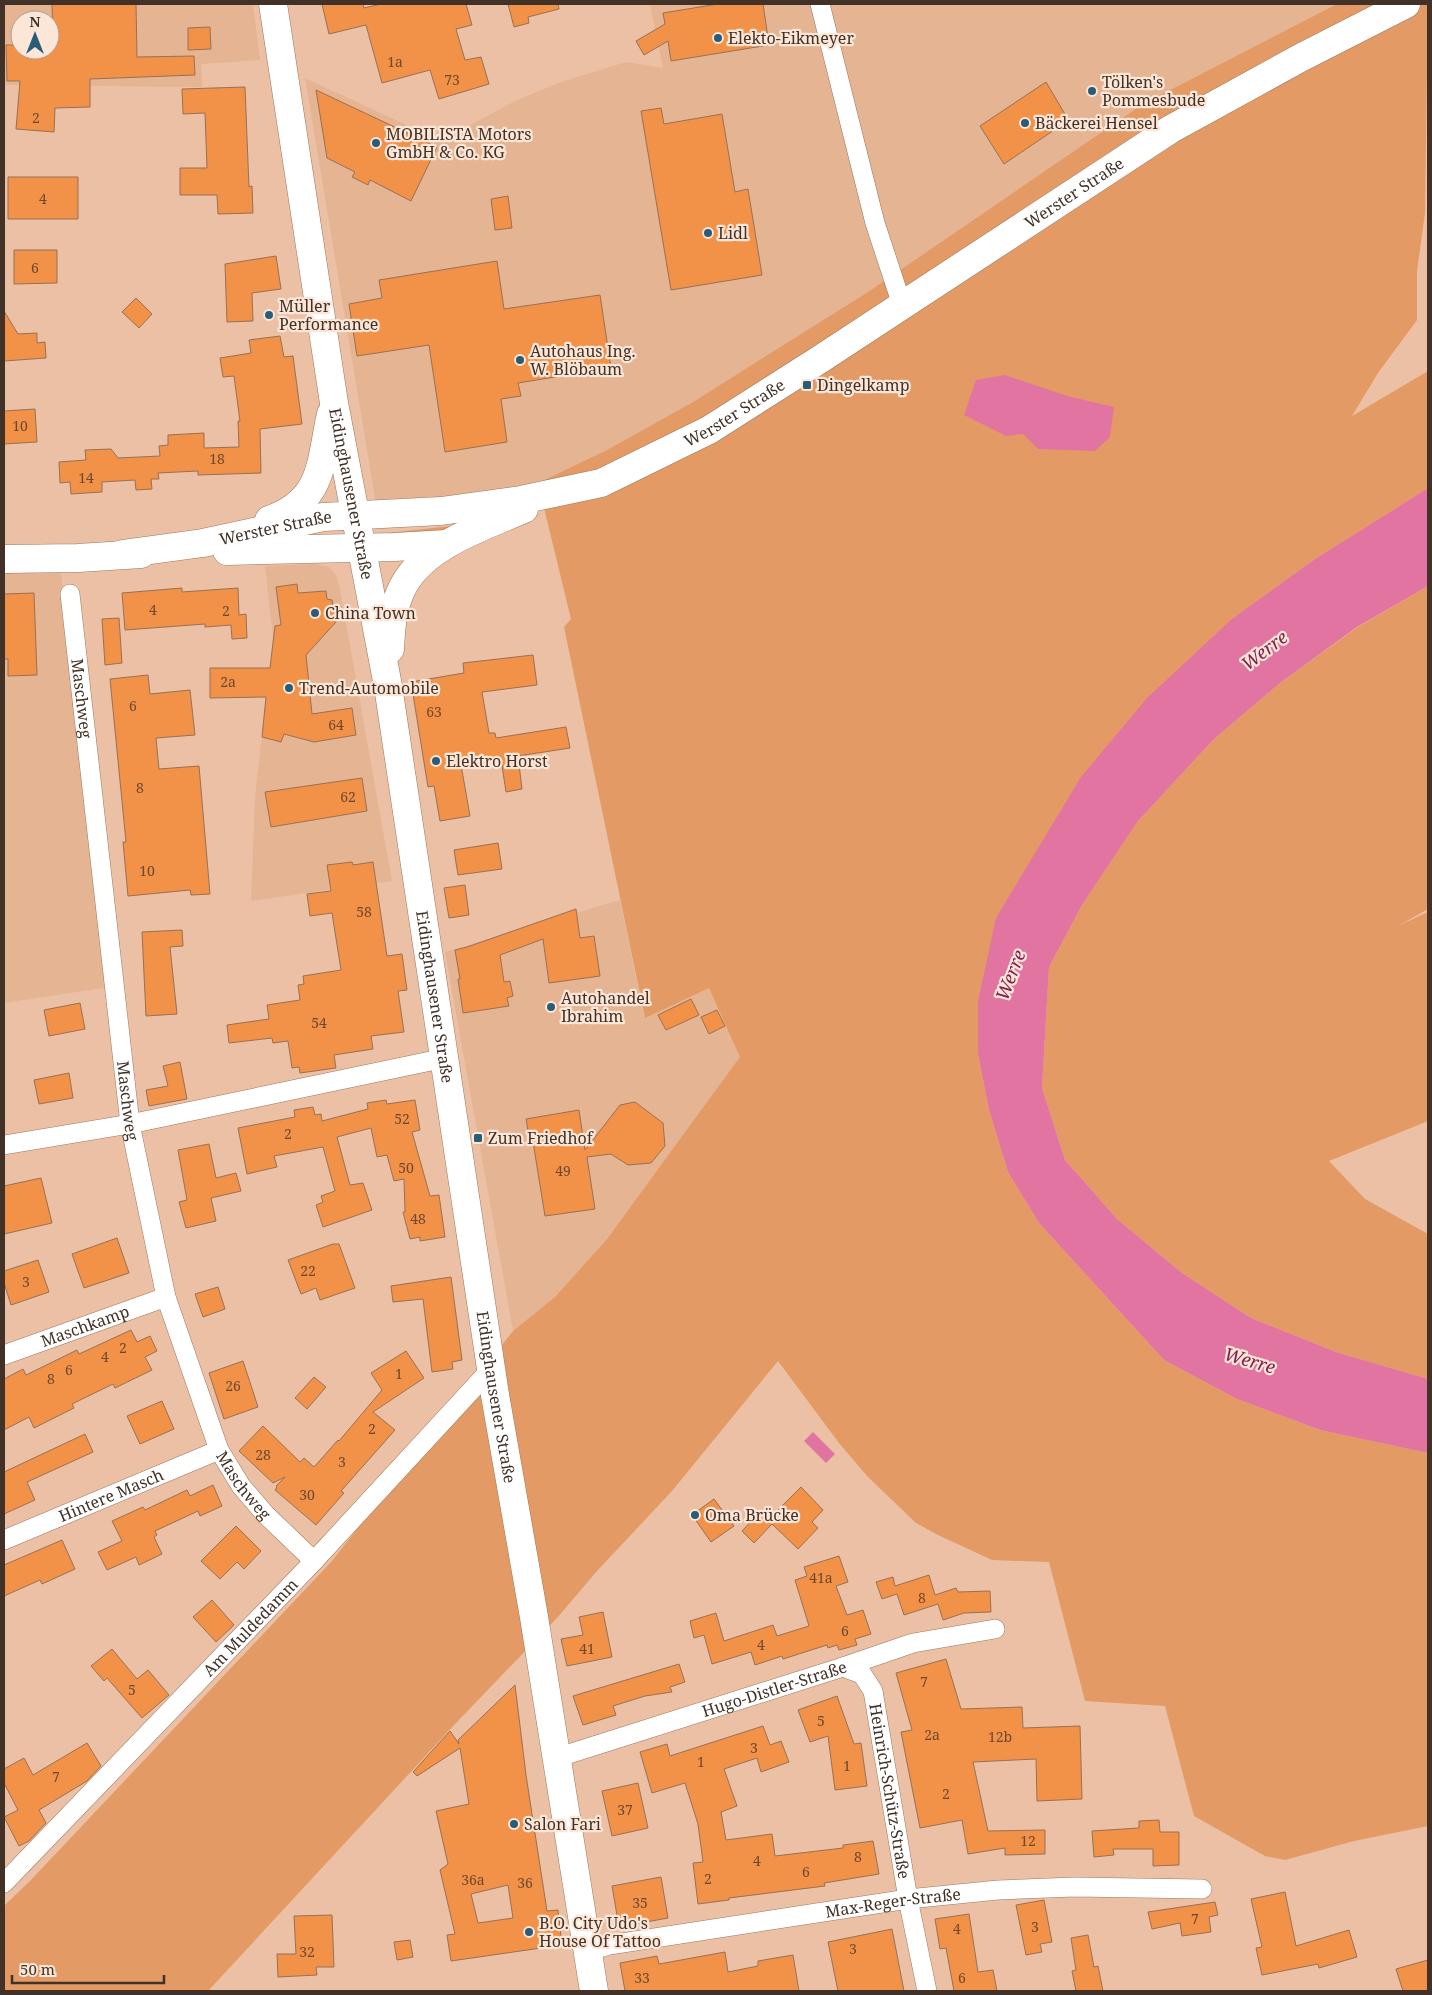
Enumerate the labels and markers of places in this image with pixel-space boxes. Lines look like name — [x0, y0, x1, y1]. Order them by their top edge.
place label: Elekto-Eikmeyer — [728, 27, 854, 49]
marker: Elekto-Eikmeyer — [712, 32, 724, 44]
place label: Tölken's Pommesbude — [1102, 71, 1205, 111]
marker: Tölken's Pommesbude — [1086, 85, 1098, 97]
place label: Bäckerei Hensel — [1035, 112, 1158, 134]
marker: Bäckerei Hensel — [1019, 117, 1031, 129]
place label: MOBILISTA Motors GmbH & Co. KG — [386, 123, 532, 163]
marker: MOBILISTA Motors GmbH & Co. KG — [370, 137, 382, 149]
place label: Lidl — [718, 222, 748, 244]
marker: Lidl — [702, 227, 714, 239]
place label: Müller Performance — [279, 295, 378, 335]
marker: Müller Performance — [263, 309, 275, 321]
place label: Autohaus Ing. W. Blöbaum — [530, 340, 636, 380]
marker: Autohaus Ing. W. Blöbaum — [514, 354, 526, 366]
place label: Dingelkamp — [817, 374, 910, 396]
marker: Dingelkamp — [801, 379, 813, 391]
place label: China Town — [325, 602, 416, 624]
marker: China Town — [309, 607, 321, 619]
place label: Trend-Automobile — [299, 677, 439, 699]
marker: Trend-Automobile — [283, 682, 295, 694]
place label: Elektro Horst — [446, 750, 548, 772]
marker: Elektro Horst — [430, 755, 442, 767]
place label: Autohandel Ibrahim — [561, 987, 650, 1027]
marker: Autohandel Ibrahim — [545, 1001, 557, 1013]
place label: Zum Friedhof — [488, 1127, 595, 1149]
marker: Zum Friedhof — [472, 1132, 484, 1144]
place label: Oma Brücke — [705, 1504, 799, 1526]
marker: Oma Brücke — [689, 1509, 701, 1521]
place label: Salon Fari — [524, 1813, 601, 1835]
marker: Salon Fari — [508, 1818, 520, 1830]
place label: B.O. City Udo's House Of Tattoo — [539, 1912, 661, 1952]
marker: B.O. City Udo's House Of Tattoo — [523, 1926, 535, 1938]

